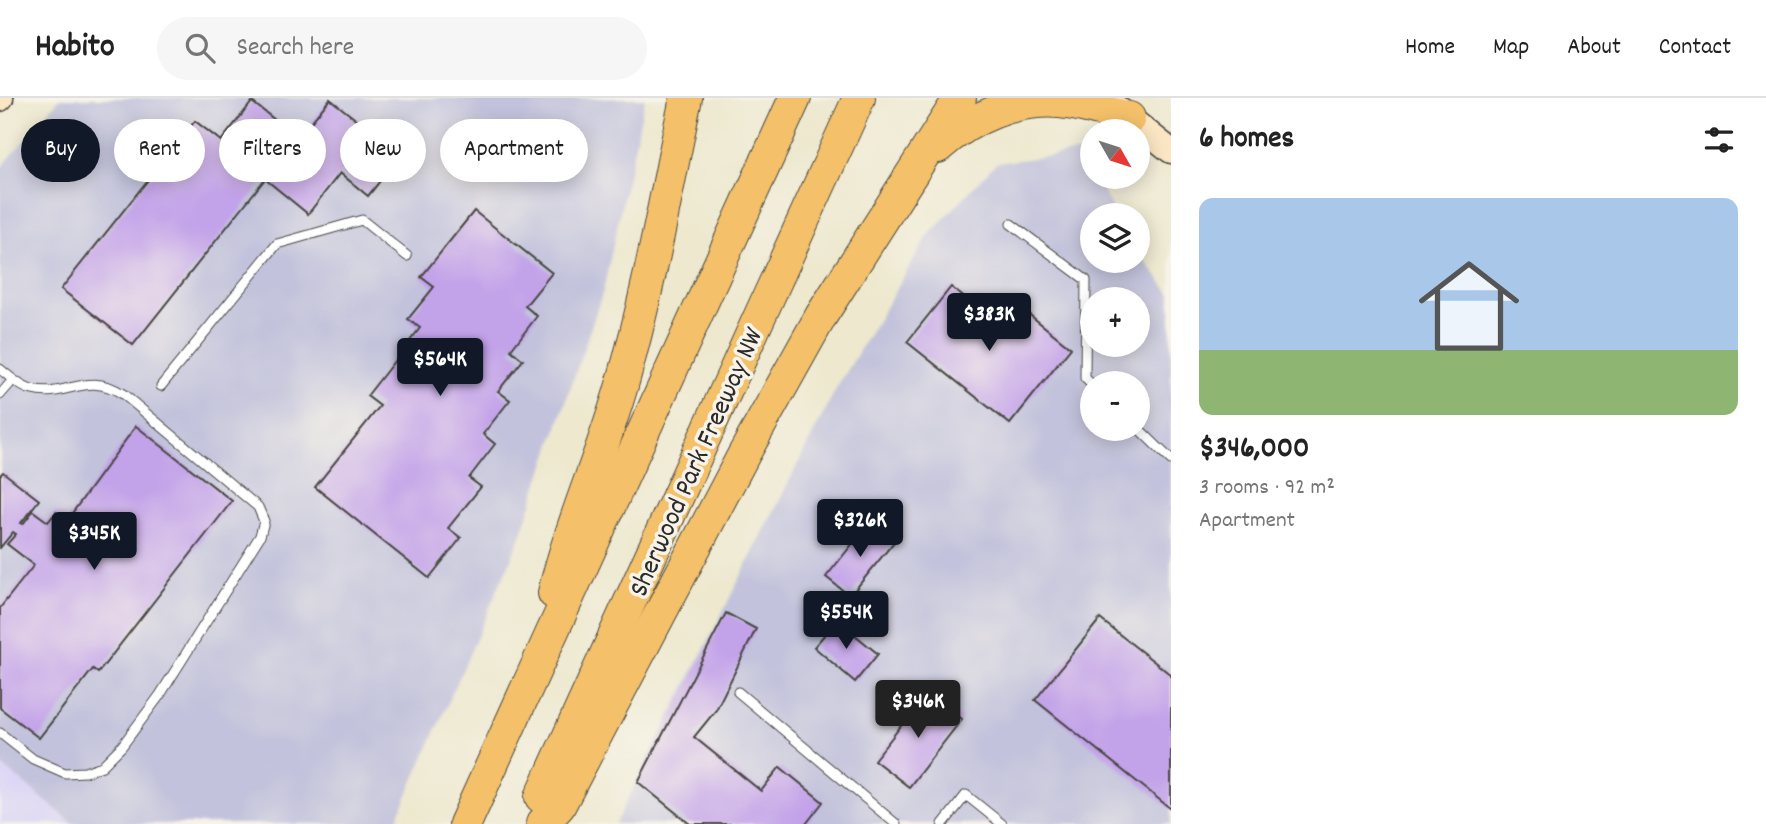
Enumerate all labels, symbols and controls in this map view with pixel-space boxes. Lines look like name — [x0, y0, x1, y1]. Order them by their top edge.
search box — [157, 17, 647, 80]
text: Habito — [35, 25, 115, 72]
icon: search — [181, 29, 219, 67]
text: Search here — [237, 30, 354, 67]
text: Home — [1405, 31, 1455, 65]
text: Map — [1493, 31, 1529, 65]
text: About — [1567, 31, 1621, 65]
text: Contact — [1659, 31, 1731, 65]
chip: Buy — [21, 119, 100, 182]
chip: Rent — [114, 119, 205, 182]
chip: Filters — [219, 119, 326, 182]
chip: New — [340, 119, 426, 182]
chip: Apartment — [440, 119, 588, 182]
north arrow — [1080, 119, 1150, 189]
map controls — [1080, 119, 1150, 441]
text: 6 homes — [1199, 119, 1294, 162]
icon: filters — [1700, 121, 1738, 159]
button: layers — [1080, 203, 1150, 273]
icon: home — [1406, 243, 1532, 369]
button: + — [1080, 287, 1150, 357]
pin: $383K — [940, 294, 1038, 353]
text: $383K — [963, 299, 1015, 332]
street label: Sherwood Park Freeway NW — [621, 321, 776, 604]
pin: $564K — [391, 338, 489, 398]
text: $564K — [413, 344, 467, 377]
button: − — [1080, 371, 1150, 441]
text: $346,000 — [1199, 429, 1309, 472]
text: 3 rooms · 92 m² — [1199, 472, 1335, 505]
pin: $326K — [811, 500, 909, 559]
text: $326K — [833, 505, 887, 538]
text: Apartment — [1199, 505, 1295, 538]
pin: $345K — [45, 512, 143, 572]
text: $345K — [68, 518, 120, 551]
pin: $554K — [797, 592, 895, 651]
text: $554K — [819, 597, 873, 630]
pin: $346K — [869, 680, 967, 740]
text: $346K — [891, 686, 945, 719]

